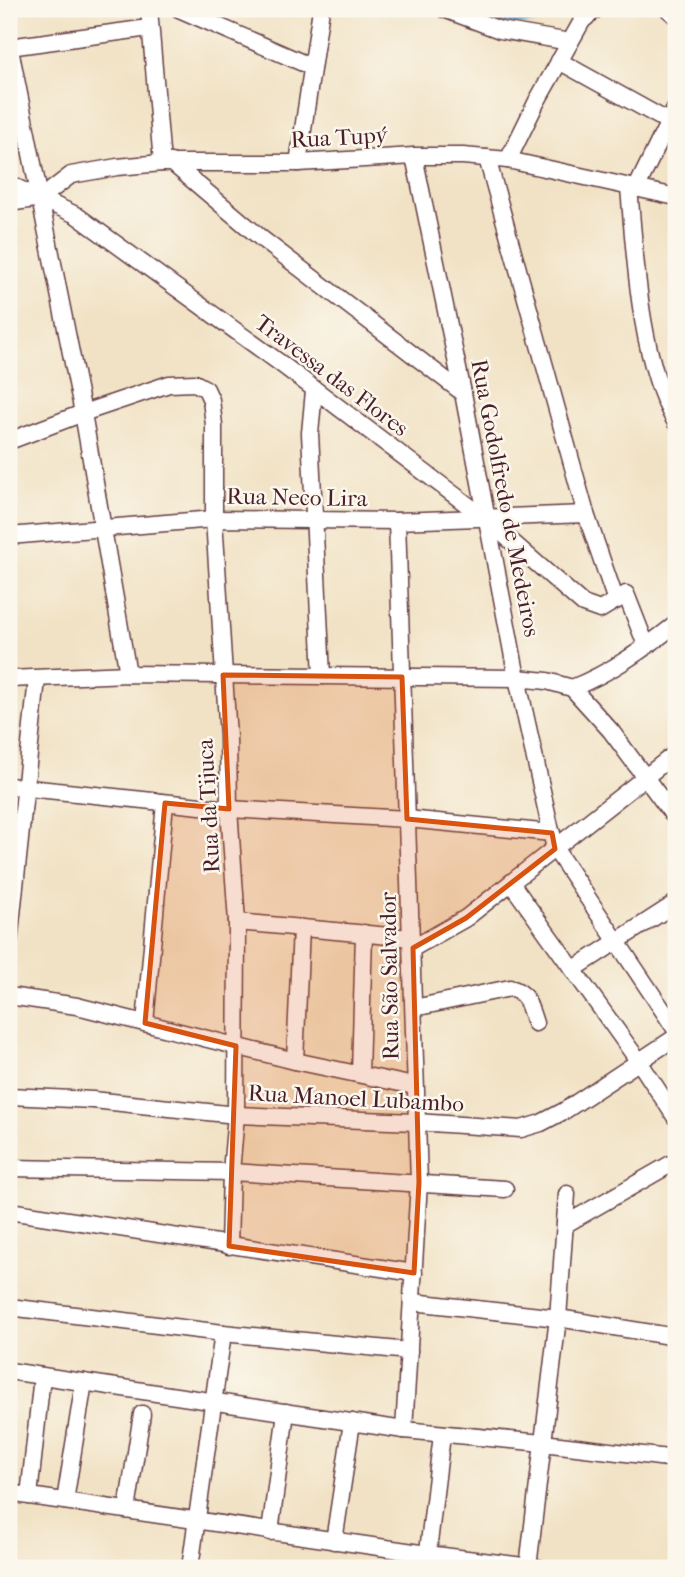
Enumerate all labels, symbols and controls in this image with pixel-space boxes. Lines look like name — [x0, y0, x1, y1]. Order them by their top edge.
street label: Rua Tupý — [290, 121, 389, 154]
street label: Travessa das Flores — [250, 309, 414, 442]
street label: Rua Godolfredo de Medeiros — [465, 357, 546, 639]
street label: Rua Neco Lira — [226, 483, 368, 512]
street label: Rua da Tijuca — [191, 738, 225, 874]
street label: Rua São Salvador — [375, 891, 404, 1060]
street label: Rua Manoel Lubambo — [247, 1079, 465, 1118]

